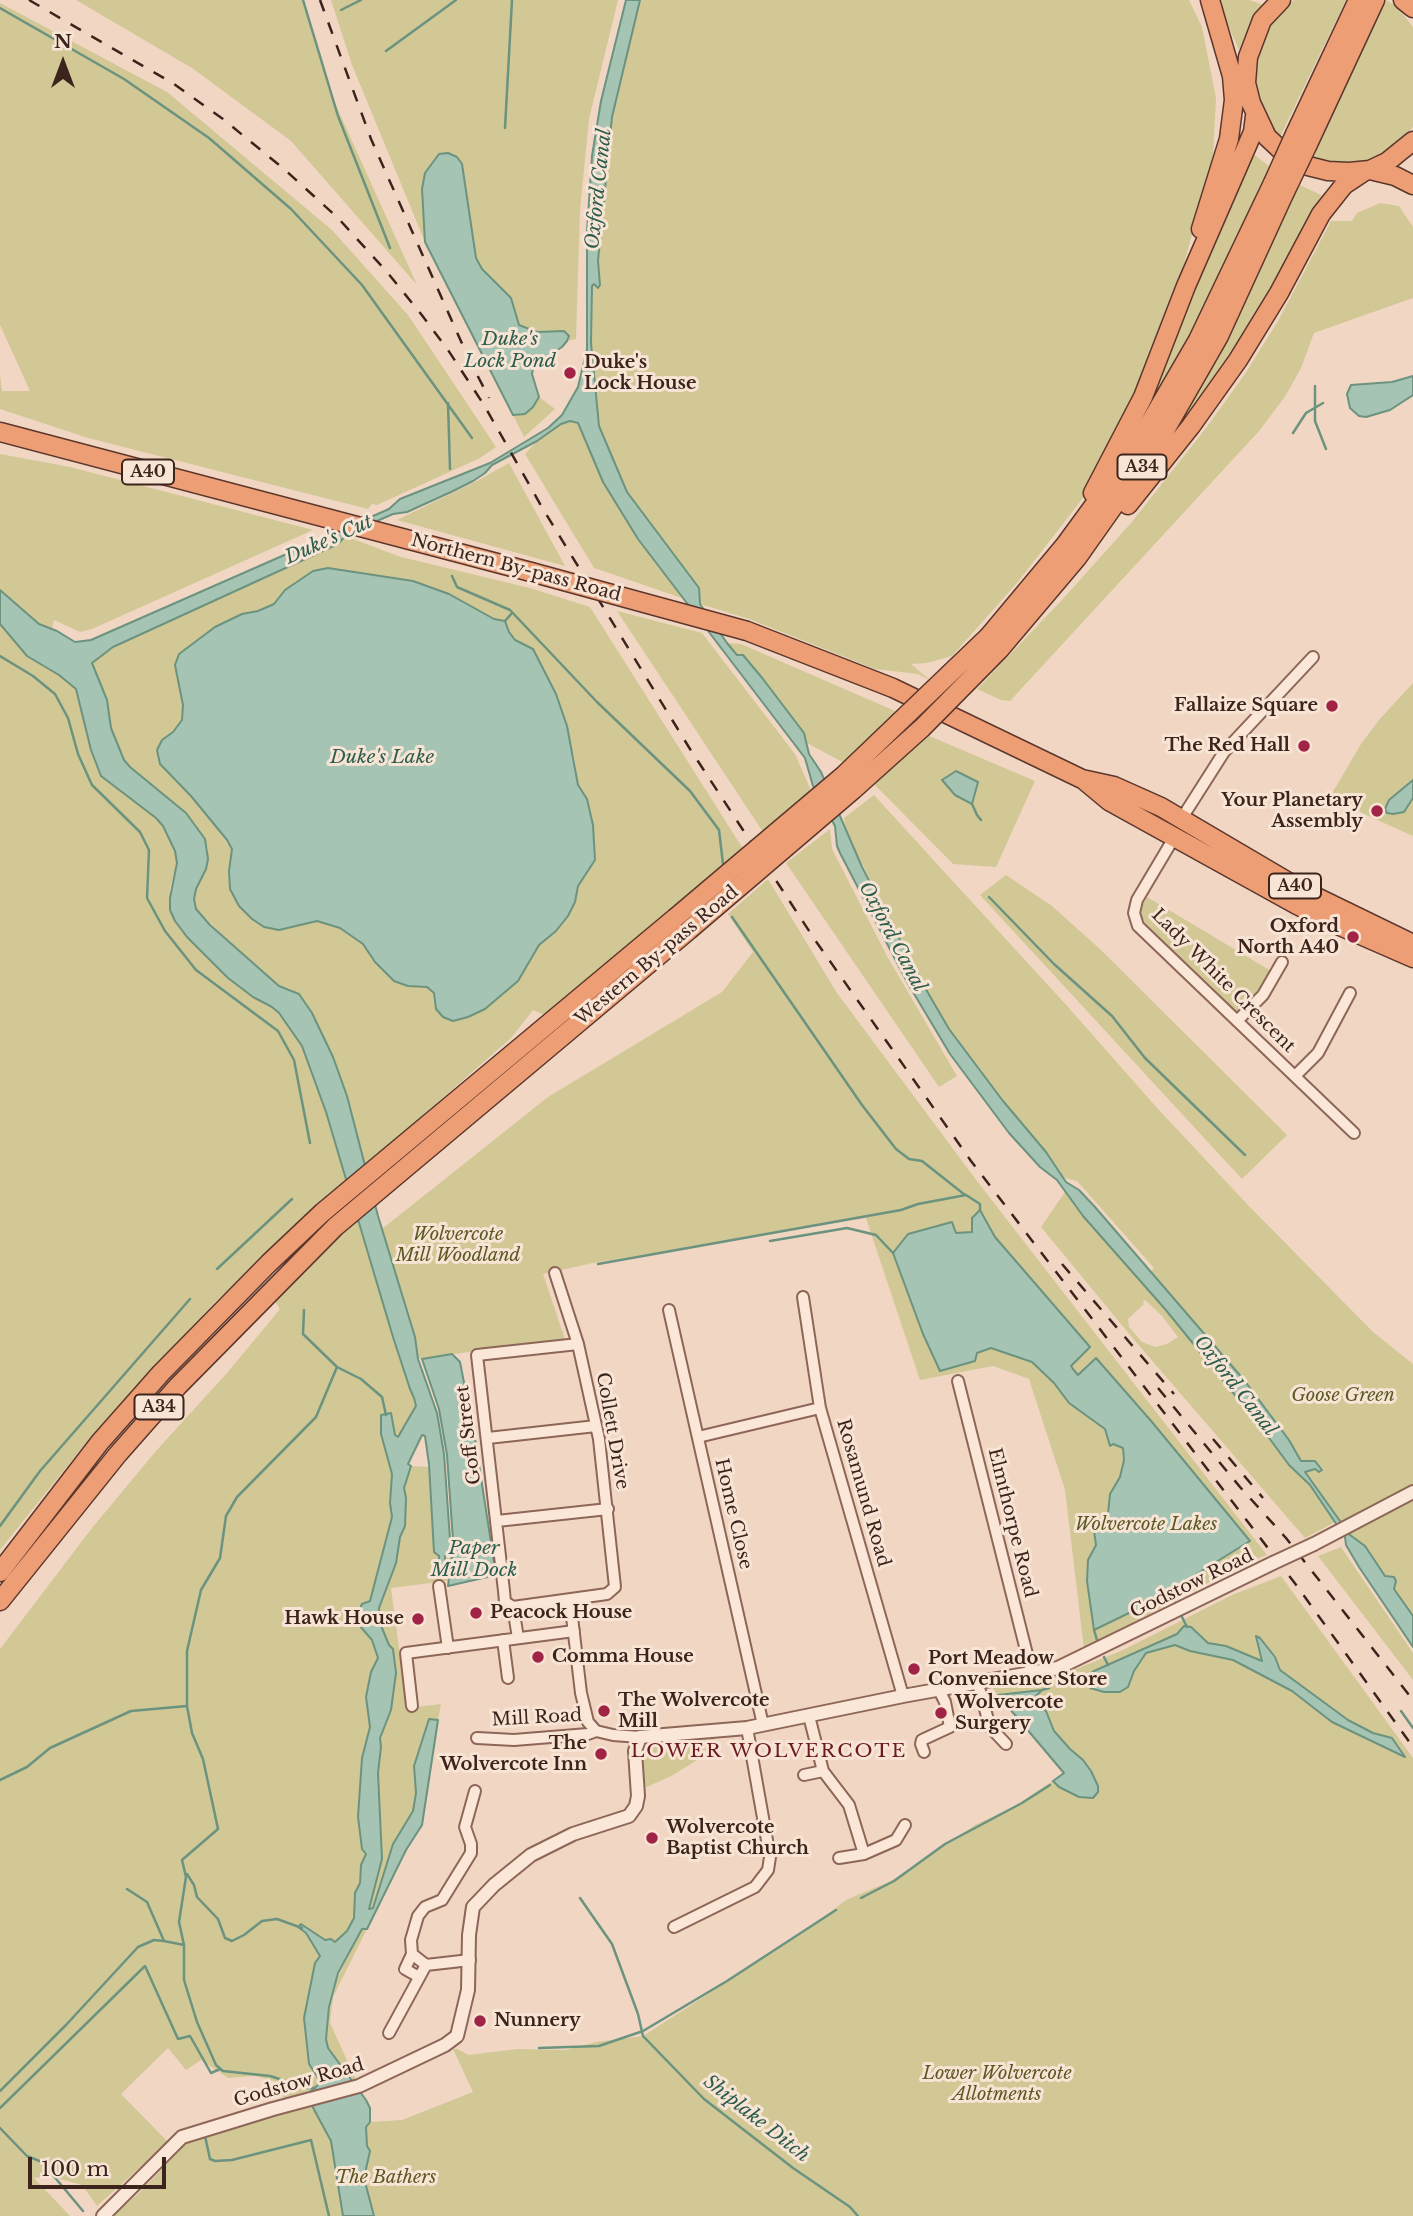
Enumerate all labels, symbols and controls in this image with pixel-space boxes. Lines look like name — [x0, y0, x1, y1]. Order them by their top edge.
north arrow — [28, 28, 98, 98]
text: N — [54, 30, 72, 53]
water label: Oxford Canal — [581, 128, 617, 250]
water label: Duke's Lock Pond — [464, 329, 556, 373]
place label: Duke's Lock House — [584, 352, 697, 394]
marker: Duke's Lock House — [562, 365, 578, 381]
road number: A34 — [1118, 454, 1166, 480]
road number: A40 — [122, 460, 174, 485]
water label: Duke's Cut — [282, 511, 376, 569]
street label: Northern By-pass Road — [409, 530, 623, 606]
place label: Fallaize Square — [1174, 695, 1318, 717]
marker: Fallaize Square — [1324, 698, 1340, 714]
place label: The Red Hall — [1164, 735, 1290, 757]
marker: The Red Hall — [1296, 738, 1312, 754]
water label: Duke's Lake — [330, 747, 434, 769]
place label: Your Planetary Assembly — [1222, 790, 1363, 832]
marker: Your Planetary Assembly — [1369, 803, 1385, 819]
road number: A40 — [1269, 874, 1321, 898]
water label: Oxford Canal — [854, 878, 930, 996]
street label: Western By-pass Road — [571, 881, 743, 1031]
street label: Lady White Crescent — [1147, 905, 1299, 1057]
place label: Oxford North A40 — [1237, 916, 1339, 958]
marker: Oxford North A40 — [1345, 929, 1361, 945]
park label: Wolvercote Mill Woodland — [396, 1224, 520, 1266]
water label: Oxford Canal — [1189, 1331, 1281, 1441]
street label: Collett Drive — [591, 1371, 633, 1491]
street label: Goff Street — [452, 1384, 486, 1486]
park label: Goose Green — [1291, 1385, 1395, 1407]
road number: A34 — [134, 1394, 184, 1420]
street label: Rosamund Road — [832, 1417, 894, 1569]
street label: Elmthorpe Road — [983, 1446, 1041, 1600]
street label: Home Close — [710, 1456, 756, 1572]
park label: Wolvercote Lakes — [1075, 1514, 1217, 1536]
water label: Paper Mill Dock — [431, 1538, 517, 1582]
street label: Godstow Road — [1127, 1545, 1257, 1623]
place label: Peacock House — [490, 1602, 632, 1624]
marker: Peacock House — [468, 1605, 484, 1621]
place label: Hawk House — [284, 1608, 404, 1630]
marker: Hawk House — [410, 1611, 426, 1627]
place label: Comma House — [552, 1646, 694, 1668]
place label: Port Meadow Convenience Store — [928, 1648, 1107, 1690]
marker: Comma House — [530, 1649, 546, 1665]
marker: Port Meadow Convenience Store — [906, 1661, 922, 1677]
place label: The Wolvercote Mill — [618, 1690, 769, 1732]
place label: Wolvercote Surgery — [955, 1692, 1063, 1734]
marker: The Wolvercote Mill — [596, 1703, 612, 1719]
street label: Mill Road — [491, 1705, 583, 1731]
marker: Wolvercote Surgery — [933, 1705, 949, 1721]
place label: The Wolvercote Inn — [440, 1733, 587, 1776]
district label: LOWER WOLVERCOTE — [633, 1741, 905, 1763]
marker: The Wolvercote Inn — [593, 1746, 609, 1762]
place label: Wolvercote Baptist Church — [666, 1817, 809, 1860]
marker: Wolvercote Baptist Church — [644, 1830, 660, 1846]
place label: Nunnery — [494, 2010, 581, 2032]
marker: Nunnery — [472, 2013, 488, 2029]
street label: Godstow Road — [231, 2054, 367, 2112]
park label: Lower Wolvercote Allotments — [922, 2063, 1072, 2106]
water label: Shiplake Ditch — [698, 2071, 814, 2167]
scale bar — [32, 2142, 170, 2186]
text: 100 m — [41, 2156, 109, 2182]
park label: The Bathers — [336, 2167, 436, 2189]

